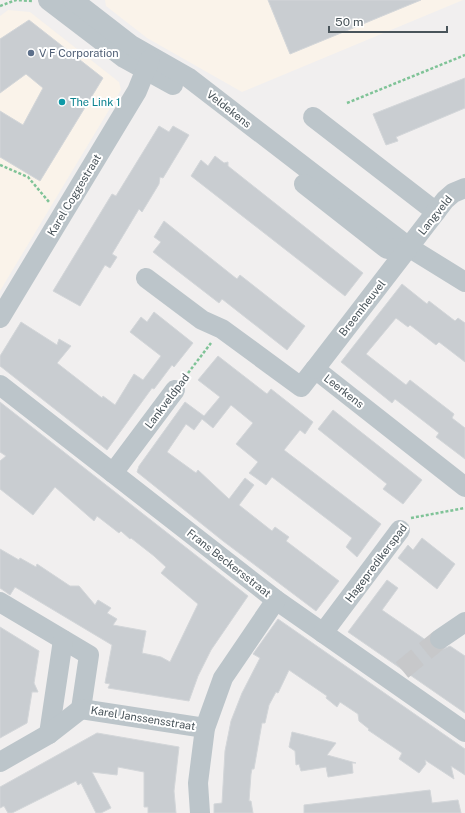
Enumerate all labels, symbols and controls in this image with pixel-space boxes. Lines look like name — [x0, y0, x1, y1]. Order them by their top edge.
scale bar — [329, 8, 447, 34]
text: 50 m — [335, 15, 363, 29]
place label: V F Corporation — [39, 47, 119, 59]
marker: V F Corporation — [26, 48, 36, 58]
street label: Veldekens — [204, 88, 254, 130]
place label: The Link 1 — [70, 96, 121, 108]
marker: The Link 1 — [57, 97, 67, 107]
street label: Karel Coggestraat — [45, 152, 103, 238]
street label: Langveld — [416, 193, 454, 237]
street label: Breemheuvel — [336, 278, 388, 338]
street label: Lankveldpad — [143, 371, 191, 431]
street label: Leerkens — [322, 372, 367, 410]
street label: Hagepredikerspad — [343, 521, 409, 605]
street label: Frans Beckersstraat — [185, 527, 273, 599]
street label: Karel Janssensstraat — [90, 704, 196, 732]

